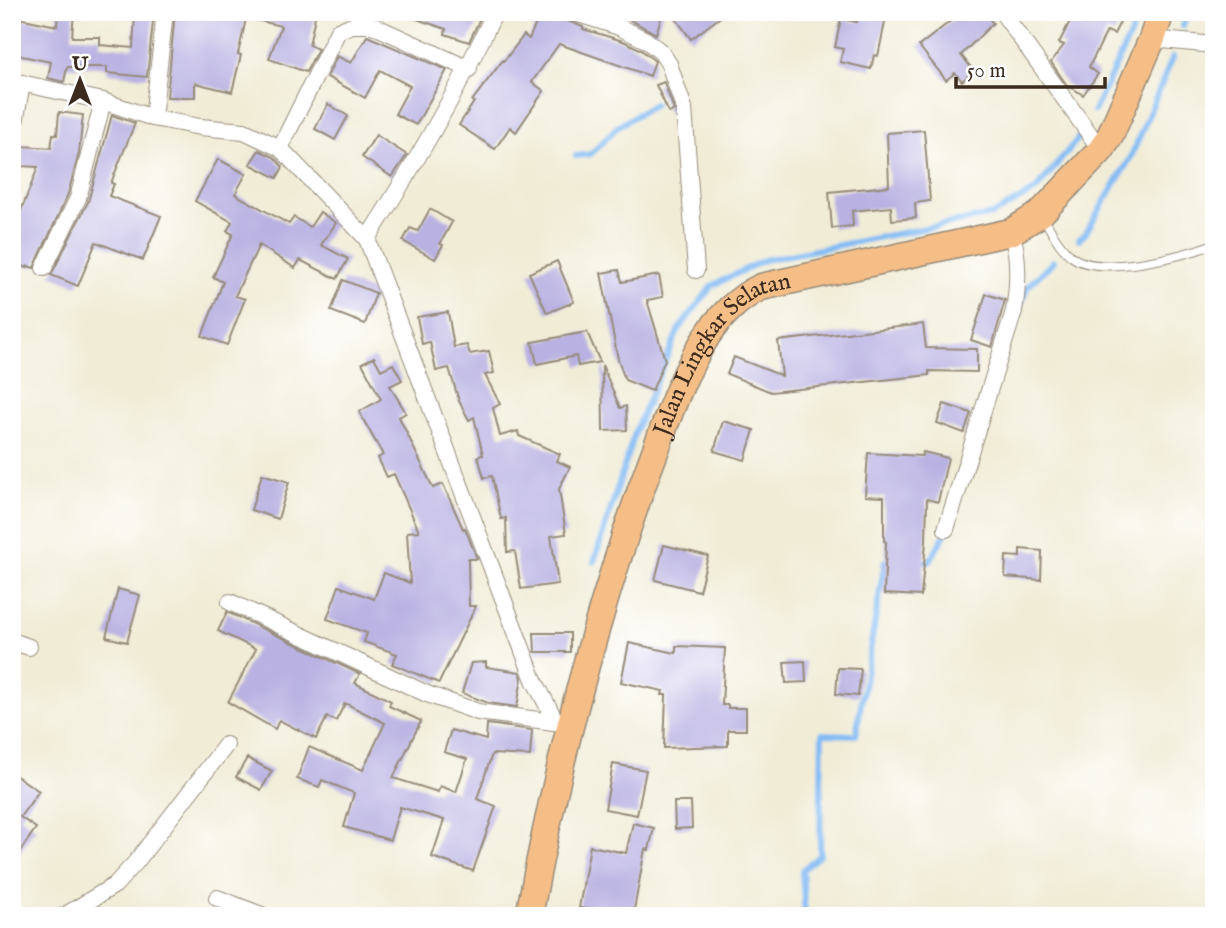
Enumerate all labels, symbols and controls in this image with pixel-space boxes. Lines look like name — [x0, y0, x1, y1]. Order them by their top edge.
north arrow — [46, 46, 116, 116]
scale bar — [956, 46, 1105, 90]
text: U — [71, 53, 89, 77]
text: 50 m — [967, 58, 1006, 85]
street label: Jalan Lingkar Selatan — [646, 265, 794, 443]

